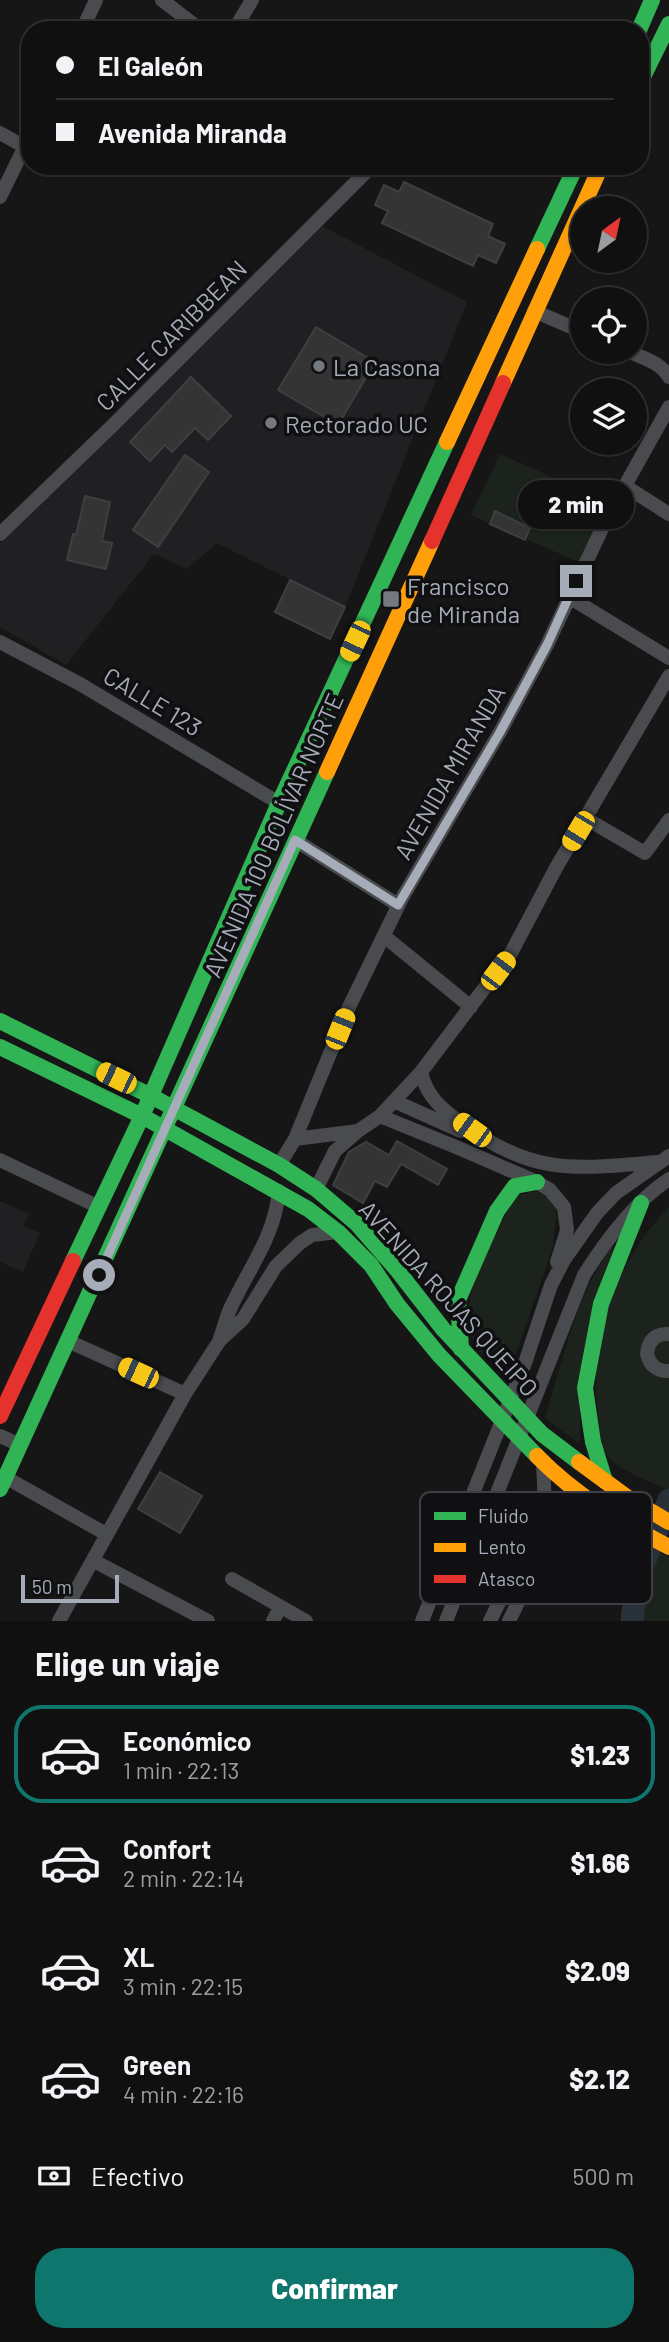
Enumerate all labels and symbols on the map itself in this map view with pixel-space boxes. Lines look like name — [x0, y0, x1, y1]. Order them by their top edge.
north arrow — [570, 196, 648, 273]
street label: CALLE CARIBBEAN — [90, 254, 252, 416]
place label: La Casona — [333, 352, 440, 381]
marker: La Casona — [311, 358, 327, 374]
place label: Rectorado UC — [285, 409, 428, 438]
marker: Rectorado UC — [263, 415, 279, 431]
callout: 2 min — [518, 480, 634, 528]
route end — [560, 565, 592, 597]
place label: Francisco de Miranda — [407, 571, 520, 628]
marker: Francisco de Miranda — [381, 589, 401, 609]
car — [337, 618, 374, 664]
street label: CALLE 123 — [99, 660, 207, 742]
street label: AVENIDA MIRANDA — [387, 680, 511, 864]
street label: AVENIDA 100 BOLÍVAR NORTE — [197, 688, 349, 982]
car — [559, 808, 598, 854]
car — [477, 948, 520, 994]
car — [323, 1006, 358, 1052]
car — [93, 1059, 140, 1097]
car — [449, 1109, 496, 1151]
street label: AVENIDA ROJAS QUEIPO — [353, 1194, 545, 1402]
route start — [83, 1259, 115, 1291]
car — [115, 1355, 162, 1391]
legend — [420, 1492, 652, 1604]
text: Fluido — [478, 1504, 529, 1527]
text: Lento — [478, 1535, 526, 1558]
text: Atasco — [478, 1567, 535, 1590]
scale bar — [21, 1572, 119, 1604]

